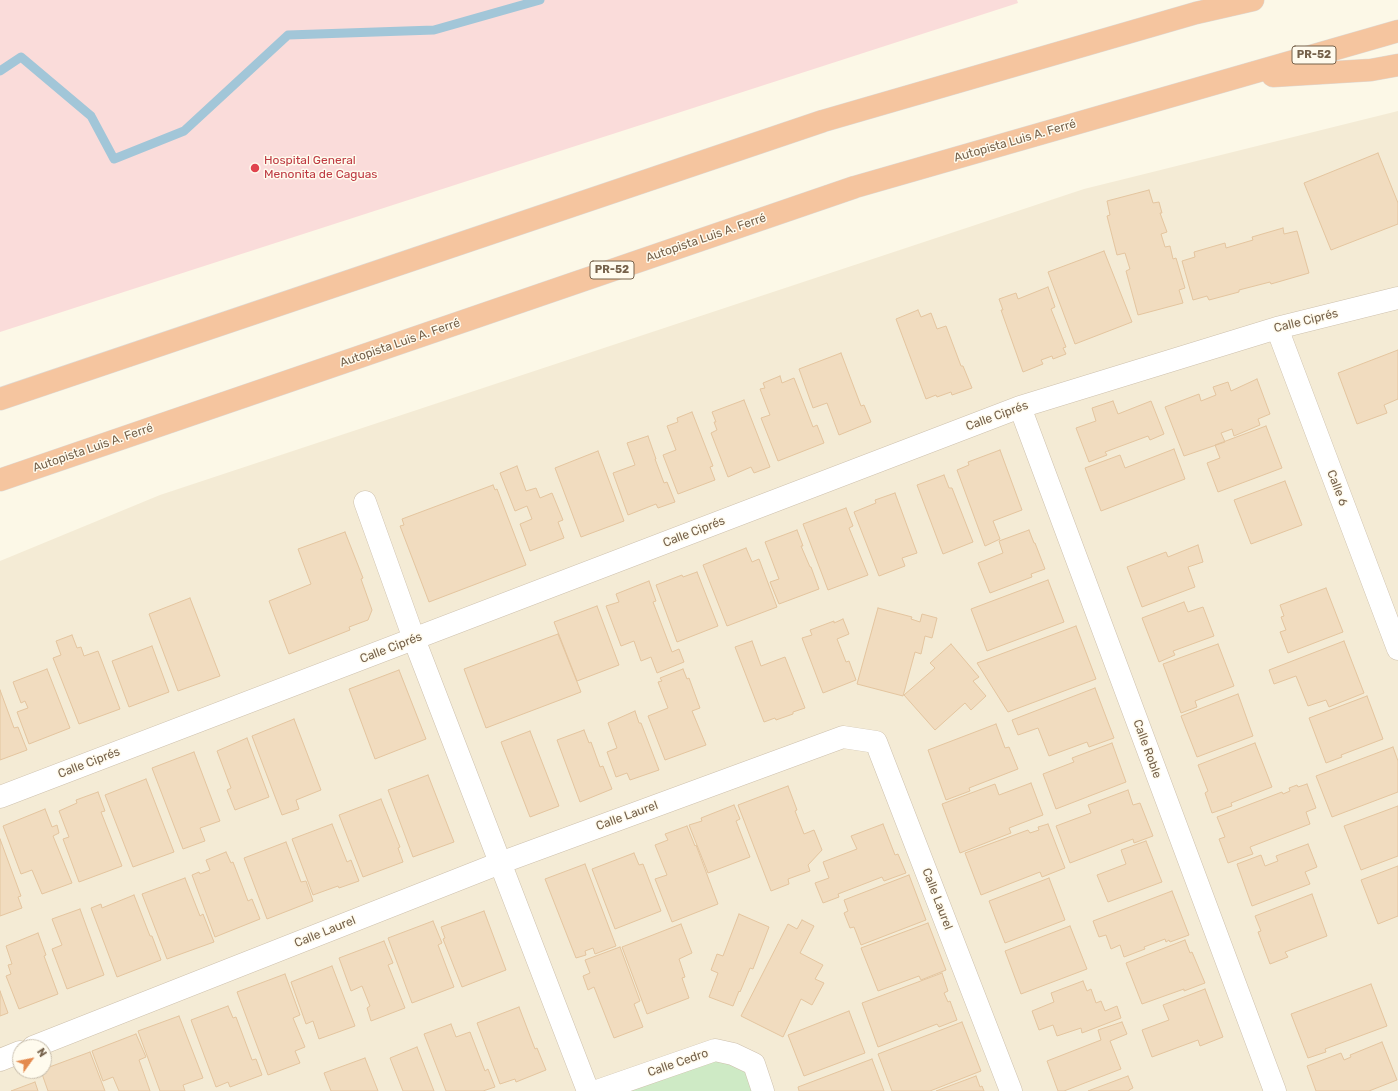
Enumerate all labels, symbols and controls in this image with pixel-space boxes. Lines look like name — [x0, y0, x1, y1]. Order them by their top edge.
road number: PR-52 — [1292, 46, 1336, 64]
street label: Autopista Luis A. Ferré — [952, 117, 1078, 165]
place label: Hospital General Menonita de Caguas — [264, 154, 377, 182]
marker: Hospital General Menonita de Caguas — [249, 162, 261, 174]
street label: Autopista Luis A. Ferré — [644, 211, 768, 265]
road number: PR-52 — [590, 261, 634, 279]
street label: Calle Ciprés — [1273, 306, 1339, 336]
street label: Autopista Luis A. Ferré — [338, 316, 462, 370]
street label: Calle Ciprés — [964, 398, 1030, 434]
street label: Autopista Luis A. Ferré — [31, 421, 155, 475]
street label: Calle 6 — [1324, 468, 1350, 508]
street label: Calle Ciprés — [661, 514, 727, 550]
street label: Calle Ciprés — [358, 630, 424, 666]
street label: Calle Roble — [1130, 718, 1164, 780]
street label: Calle Ciprés — [56, 745, 122, 781]
street label: Calle Laurel — [594, 798, 660, 834]
street label: Calle Laurel — [919, 866, 955, 932]
street label: Calle Laurel — [292, 913, 358, 951]
north arrow — [12, 1039, 52, 1079]
text: N — [34, 1046, 49, 1060]
street label: Calle Cedro — [646, 1046, 710, 1080]

